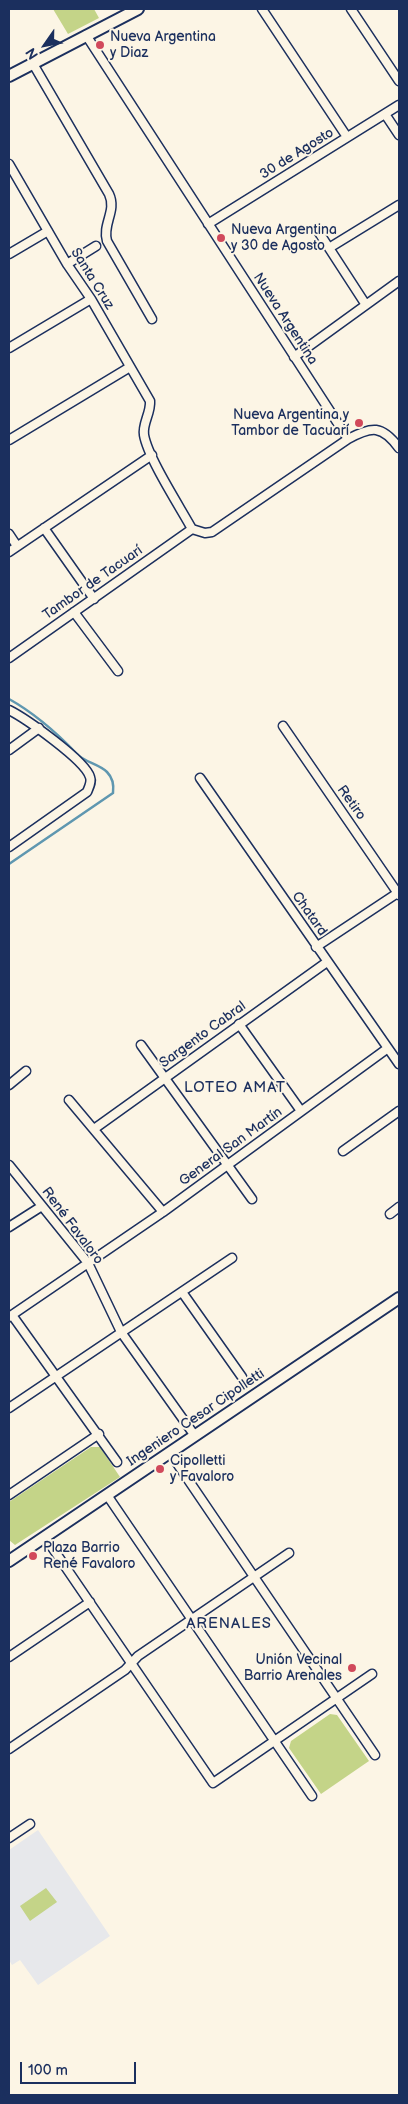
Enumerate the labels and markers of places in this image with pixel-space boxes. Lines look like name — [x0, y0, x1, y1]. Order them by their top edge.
place label: Nueva Argentina y Diaz — [110, 29, 216, 62]
marker: Nueva Argentina y Diaz — [94, 39, 106, 51]
place label: Nueva Argentina y 30 de Agosto — [231, 222, 337, 254]
marker: Nueva Argentina y 30 de Agosto — [215, 232, 227, 244]
place label: Nueva Argentina y Tambor de Tacuarí — [231, 407, 349, 440]
marker: Nueva Argentina y Tambor de Tacuarí — [353, 417, 365, 429]
place label: Cipolletti y Favaloro — [170, 1453, 234, 1485]
marker: Cipolletti y Favaloro — [154, 1463, 166, 1475]
place label: Plaza Barrio René Favaloro — [43, 1540, 135, 1572]
marker: Plaza Barrio René Favaloro — [27, 1550, 39, 1562]
place label: Unión Vecinal Barrio Arenales — [244, 1652, 342, 1684]
marker: Unión Vecinal Barrio Arenales — [346, 1662, 358, 1674]

